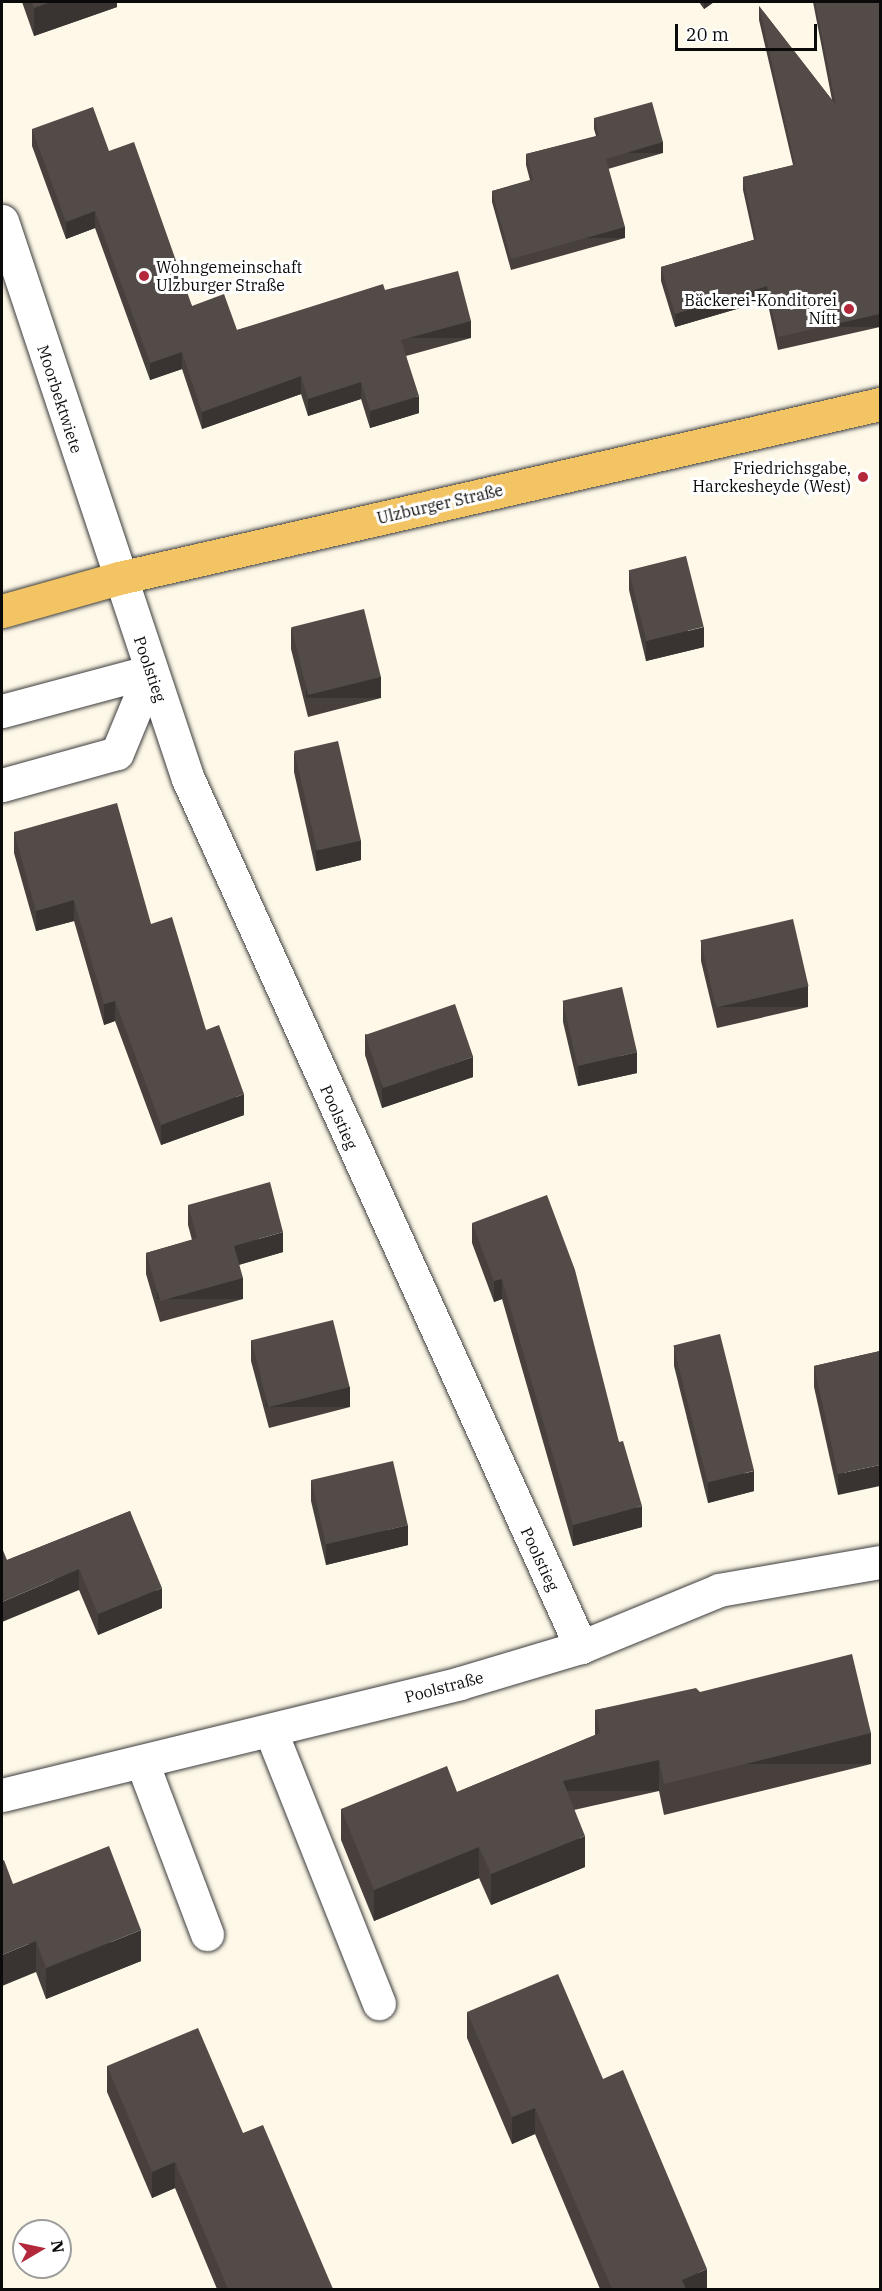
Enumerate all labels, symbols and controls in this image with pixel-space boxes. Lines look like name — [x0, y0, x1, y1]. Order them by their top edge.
scale bar — [678, 12, 820, 50]
text: 20 m — [686, 23, 729, 46]
place label: Wohngemeinschaft Ulzburger Straße — [156, 257, 302, 295]
marker: Wohngemeinschaft Ulzburger Straße — [137, 269, 151, 283]
place label: Bäckerei-Konditorei Nitt — [684, 290, 837, 328]
marker: Bäckerei-Konditorei Nitt — [842, 302, 856, 316]
street label: Moorbektwiete — [33, 342, 87, 456]
place label: Friedrichsgabe, Harckesheyde (West) — [692, 458, 851, 496]
marker: Friedrichsgabe, Harckesheyde (West) — [856, 470, 870, 484]
street label: Ulzburger Straße — [375, 480, 505, 528]
street label: Poolstieg — [130, 634, 170, 704]
street label: Poolstieg — [316, 1082, 362, 1152]
street label: Poolstieg — [517, 1524, 563, 1594]
street label: Poolstraße — [403, 1667, 485, 1707]
north arrow — [12, 2219, 72, 2279]
text: N — [47, 2239, 69, 2254]

